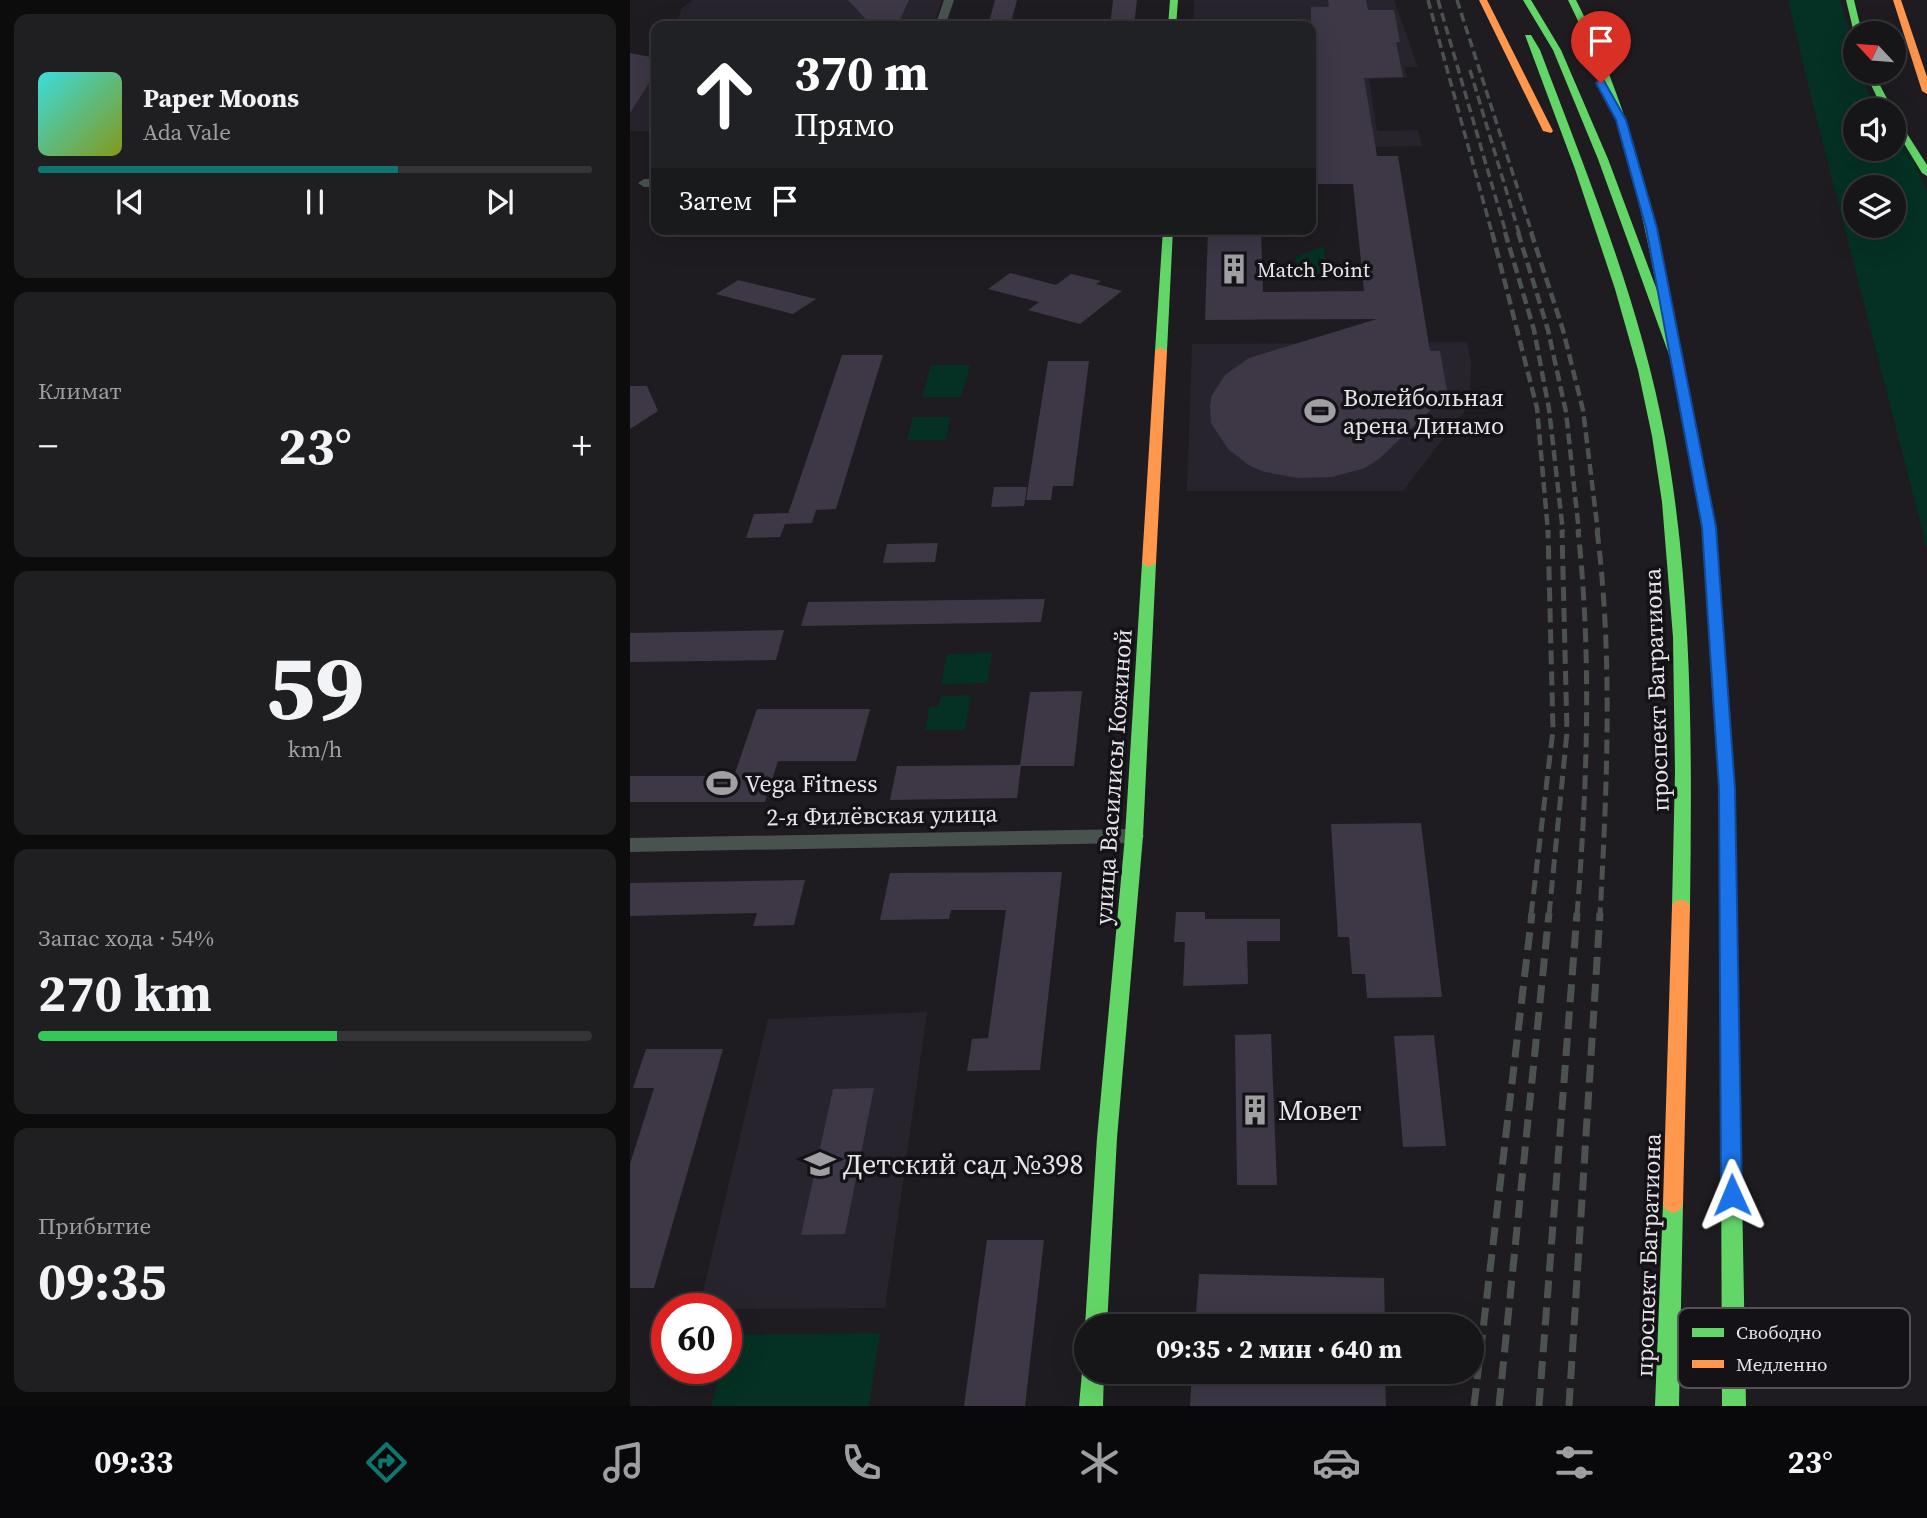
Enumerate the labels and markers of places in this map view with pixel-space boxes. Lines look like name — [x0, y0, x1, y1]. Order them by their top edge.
pin — [1571, 11, 1631, 83]
building icon: Match Point — [1217, 252, 1251, 286]
place label: Match Point — [1257, 255, 1370, 284]
place label: Волейбольная арена Динамо — [1343, 381, 1504, 442]
sports icon: Волейбольная арена Динамо — [1303, 394, 1337, 428]
sports icon: Vega Fitness — [705, 766, 739, 800]
place label: Vega Fitness — [745, 767, 878, 800]
place label: Мовет — [1278, 1091, 1362, 1129]
building icon: Мовет — [1238, 1093, 1272, 1127]
place label: Детский сад №398 — [843, 1145, 1084, 1183]
school or university icon: Детский сад №398 — [803, 1147, 837, 1181]

